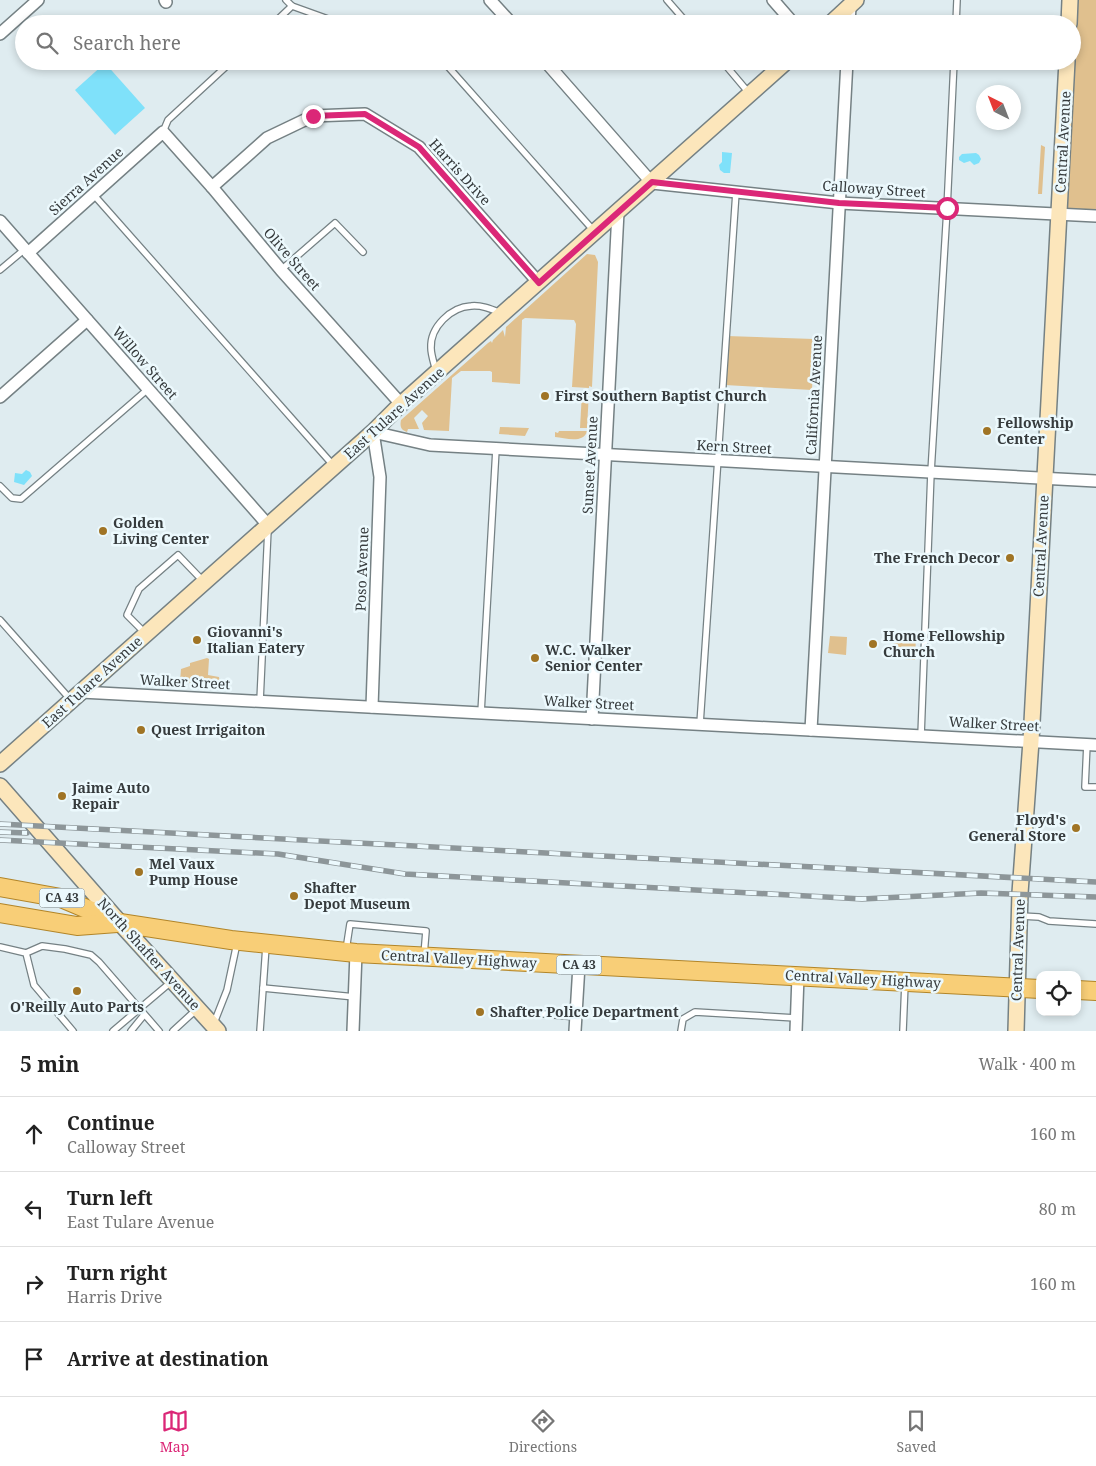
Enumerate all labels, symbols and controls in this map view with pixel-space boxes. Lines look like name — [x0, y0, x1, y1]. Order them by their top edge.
search box — [15, 15, 1081, 70]
icon: search — [33, 29, 61, 57]
text: Search here — [73, 30, 181, 56]
north arrow — [976, 85, 1021, 130]
street label: Central Avenue — [1050, 90, 1075, 194]
route end — [302, 105, 325, 128]
street label: Harris Drive — [425, 134, 495, 209]
street label: Sierra Avenue — [44, 142, 127, 219]
street label: Calloway Street — [822, 175, 926, 202]
route start — [936, 197, 959, 220]
street label: Olive Street — [260, 223, 325, 294]
street label: Willow Street — [108, 322, 182, 403]
street label: California Avenue — [801, 334, 826, 455]
street label: East Tulare Avenue — [339, 362, 448, 463]
place label: First Southern Baptist Church — [555, 386, 767, 405]
marker: First Southern Baptist Church — [539, 390, 551, 402]
place label: Fellowship Center — [997, 413, 1074, 448]
street label: Sunset Avenue — [577, 416, 602, 514]
marker: Fellowship Center — [981, 425, 993, 437]
street label: Kern Street — [696, 435, 772, 458]
street label: Central Avenue — [1028, 494, 1053, 598]
place label: Golden Living Center — [113, 513, 210, 548]
marker: Golden Living Center — [97, 525, 109, 537]
street label: Poso Avenue — [351, 526, 372, 612]
place label: The French Decor — [874, 548, 1001, 567]
marker: The French Decor — [1004, 552, 1016, 564]
place label: Giovanni's Italian Eatery — [207, 622, 305, 657]
place label: Home Fellowship Church — [883, 626, 1005, 661]
street label: East Tulare Avenue — [37, 631, 146, 732]
marker: Giovanni's Italian Eatery — [191, 634, 203, 646]
marker: Home Fellowship Church — [867, 638, 879, 650]
place label: W.C. Walker Senior Center — [545, 640, 643, 675]
marker: W.C. Walker Senior Center — [529, 652, 541, 664]
street label: Walker Street — [139, 670, 231, 693]
street label: Walker Street — [543, 691, 635, 714]
street label: Walker Street — [948, 712, 1040, 735]
place label: Quest Irrigaiton — [151, 720, 265, 739]
marker: Quest Irrigaiton — [135, 724, 147, 736]
place label: Jaime Auto Repair — [71, 778, 150, 813]
marker: Jaime Auto Repair — [56, 790, 68, 802]
place label: Floyd's General Store — [968, 810, 1066, 845]
marker: Floyd's General Store — [1070, 822, 1082, 834]
place label: Mel Vaux Pump House — [149, 854, 238, 889]
marker: Mel Vaux Pump House — [133, 866, 145, 878]
place label: Shafter Depot Museum — [304, 878, 410, 913]
road number: CA 43 — [40, 888, 84, 908]
marker: Shafter Depot Museum — [288, 890, 300, 902]
street label: North Shafter Avenue — [94, 893, 205, 1014]
street label: Central Avenue — [1006, 899, 1029, 1001]
street label: Central Valley Highway — [381, 945, 538, 972]
road number: CA 43 — [556, 956, 602, 974]
street label: Central Valley Highway — [785, 965, 942, 992]
map controls — [1036, 971, 1081, 1016]
button: locate — [1036, 971, 1081, 1016]
marker: O'Reilly Auto Parts — [71, 985, 83, 997]
place label: O'Reilly Auto Parts — [10, 997, 144, 1016]
place label: Shafter Police Department — [490, 1002, 679, 1021]
marker: Shafter Police Department — [474, 1006, 486, 1018]
text: 5 min — [20, 1050, 79, 1078]
text: Walk · 400 m — [979, 1053, 1076, 1075]
text: Continue — [67, 1110, 155, 1136]
icon: ahead — [20, 1120, 48, 1148]
text: 160 m — [1030, 1123, 1076, 1145]
text: Calloway Street — [67, 1136, 185, 1158]
text: Turn left — [67, 1185, 153, 1211]
icon: left — [20, 1195, 48, 1223]
text: 80 m — [1039, 1198, 1076, 1220]
text: East Tulare Avenue — [67, 1211, 214, 1233]
text: Turn right — [67, 1260, 167, 1286]
icon: right — [20, 1270, 48, 1298]
text: 160 m — [1030, 1273, 1076, 1295]
text: Harris Drive — [67, 1286, 162, 1308]
icon: arrive — [20, 1345, 48, 1373]
text: Arrive at destination — [67, 1346, 269, 1372]
tab: Map — [160, 1407, 189, 1456]
tab: Directions — [509, 1407, 577, 1456]
tab: Saved — [897, 1407, 936, 1456]

